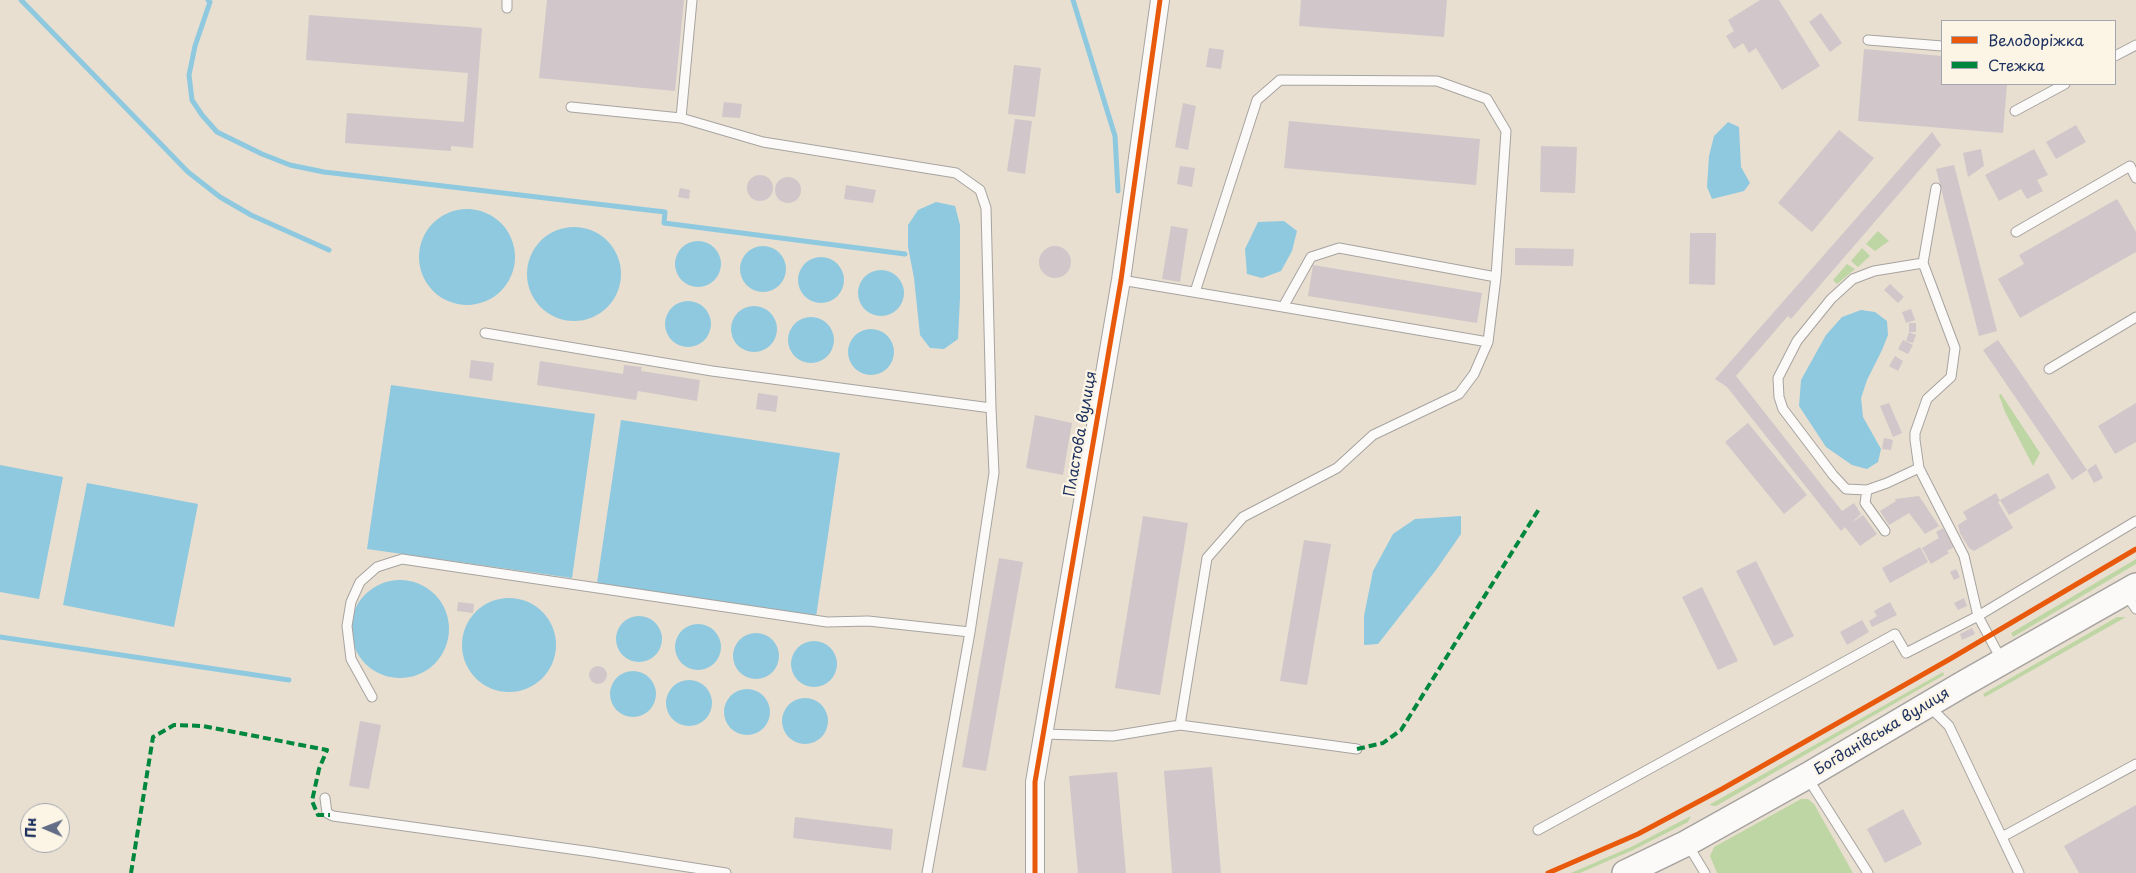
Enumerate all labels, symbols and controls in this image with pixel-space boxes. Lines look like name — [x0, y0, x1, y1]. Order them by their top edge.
legend — [1941, 20, 2116, 85]
text: Велодоріжка — [1988, 28, 2084, 51]
text: Стежка — [1988, 53, 2045, 76]
street label: Пластова вулиця — [1061, 370, 1101, 498]
street label: Богданівська вулиця — [1811, 684, 1953, 780]
north arrow — [20, 803, 70, 853]
text: Пн — [20, 817, 41, 838]

